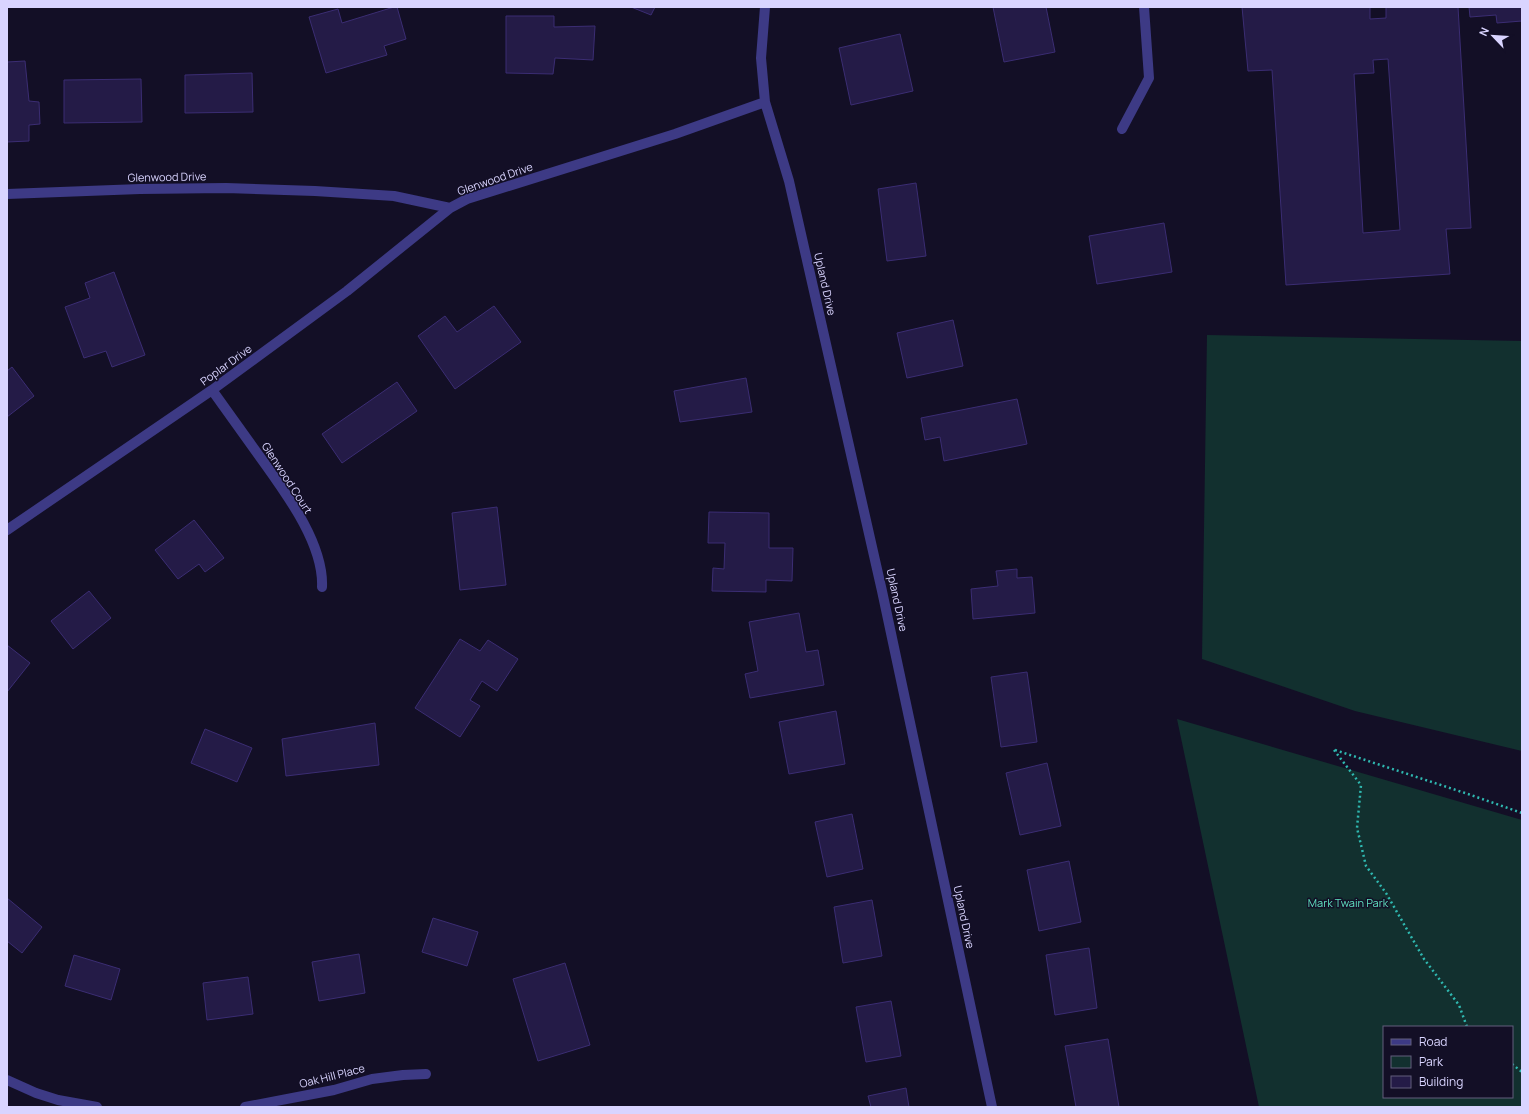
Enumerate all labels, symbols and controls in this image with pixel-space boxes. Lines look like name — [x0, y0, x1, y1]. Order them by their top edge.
north arrow — [1473, 16, 1513, 56]
text: N — [1475, 25, 1492, 38]
street label: Glenwood Drive — [455, 158, 535, 198]
street label: Glenwood Drive — [127, 168, 207, 185]
street label: Upland Drive — [811, 251, 840, 317]
street label: Poplar Drive — [197, 341, 255, 388]
street label: Glenwood Court — [259, 439, 316, 516]
street label: Upland Drive — [884, 567, 912, 633]
street label: Upland Drive — [951, 884, 979, 950]
park label: Mark Twain Park — [1308, 895, 1389, 910]
legend — [1383, 1026, 1513, 1098]
text: Road — [1419, 1033, 1447, 1050]
text: Park — [1419, 1053, 1444, 1070]
street label: Oak Hill Place — [298, 1060, 367, 1091]
text: Building — [1419, 1073, 1463, 1090]

